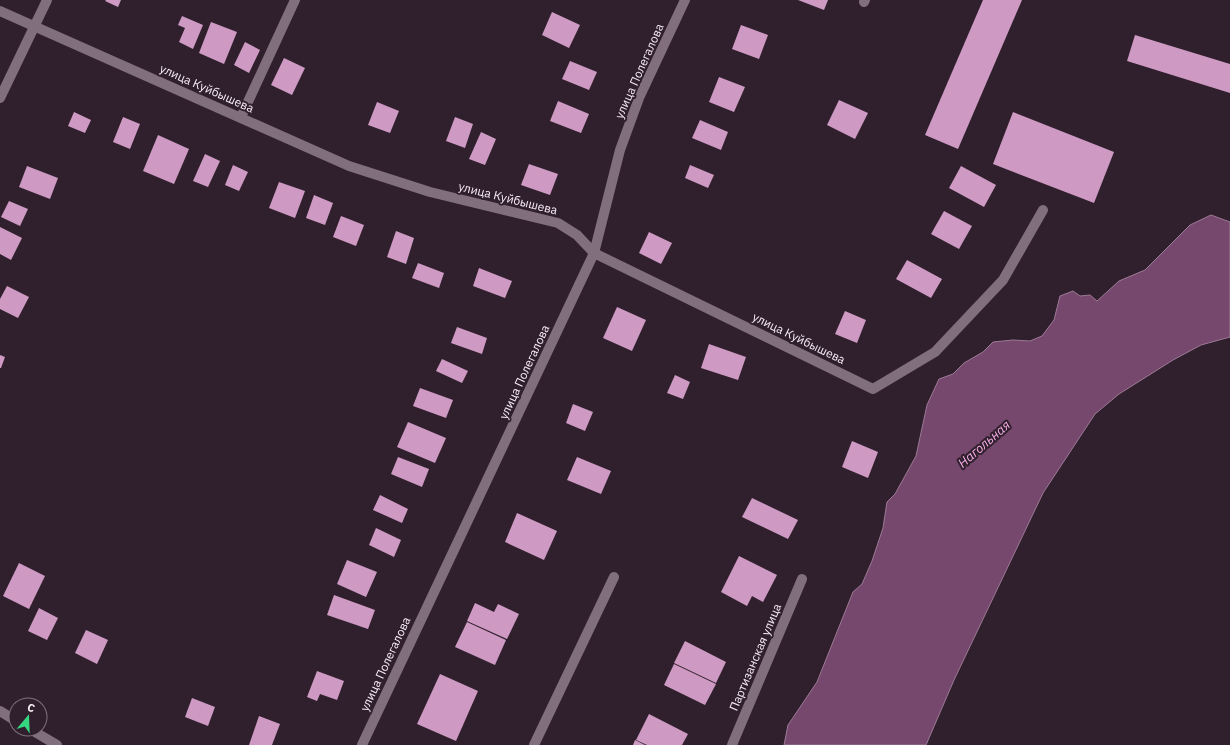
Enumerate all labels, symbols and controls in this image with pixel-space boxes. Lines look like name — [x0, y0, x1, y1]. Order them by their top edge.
street label: улица Полегалова — [611, 21, 667, 121]
street label: улица Куйбышева — [158, 61, 257, 116]
street label: улица Куйбышева — [457, 178, 560, 218]
street label: улица Куйбышева — [750, 309, 848, 367]
street label: улица Полегалова — [496, 322, 553, 422]
water label: Нагольная — [954, 416, 1014, 471]
street label: Партизанская улица — [726, 601, 785, 713]
street label: улица Полегалова — [357, 614, 414, 714]
north arrow — [8, 697, 48, 737]
text: С — [26, 700, 37, 715]

